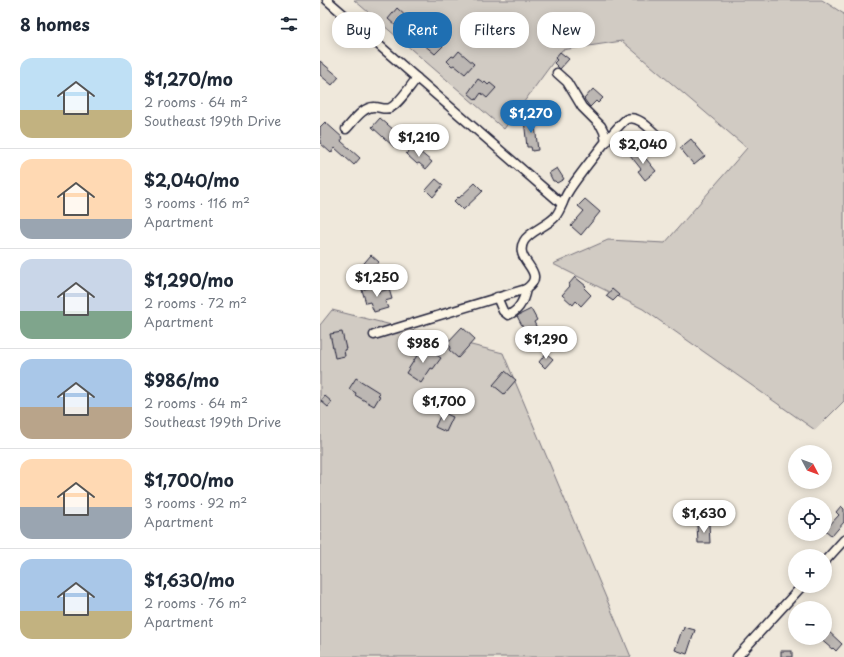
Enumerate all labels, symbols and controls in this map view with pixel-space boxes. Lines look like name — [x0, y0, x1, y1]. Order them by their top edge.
text: 8 homes — [20, 11, 90, 37]
chip: Buy — [332, 12, 385, 48]
chip: Rent — [393, 12, 452, 48]
chip: Filters — [460, 12, 529, 48]
chip: New — [537, 12, 595, 48]
icon: filters — [278, 13, 300, 35]
text: $1,270/mo — [144, 66, 233, 92]
icon: home — [52, 74, 100, 122]
text: 2 rooms · 64 m² — [144, 92, 248, 111]
pin: $1,270 — [498, 100, 564, 134]
text: $1,270 — [509, 103, 553, 122]
text: Southeast 199th Drive — [144, 111, 281, 130]
pin: $1,210 — [386, 124, 452, 158]
text: $1,210 — [398, 127, 440, 146]
pin: $2,040 — [610, 131, 676, 165]
text: $2,040 — [619, 134, 667, 153]
text: $2,040/mo — [144, 167, 239, 193]
icon: home — [52, 175, 100, 223]
text: 3 rooms · 116 m² — [144, 193, 250, 212]
text: Apartment — [144, 212, 213, 231]
pin: $1,250 — [344, 264, 410, 298]
text: $1,290/mo — [144, 267, 233, 293]
text: $1,250 — [355, 267, 399, 286]
icon: home — [52, 275, 100, 323]
text: 2 rooms · 72 m² — [144, 293, 247, 312]
text: Apartment — [144, 312, 213, 331]
pin: $1,290 — [513, 326, 579, 360]
text: $1,290 — [524, 329, 568, 348]
pin: $986 — [399, 330, 447, 364]
text: $986 — [407, 333, 439, 352]
text: $986/mo — [144, 367, 219, 393]
icon: home — [52, 375, 100, 423]
pin: $1,700 — [411, 388, 477, 422]
text: $1,700 — [422, 391, 466, 410]
text: 2 rooms · 64 m² — [144, 393, 248, 412]
text: Southeast 199th Drive — [144, 412, 281, 431]
north arrow — [788, 445, 832, 489]
map controls — [788, 445, 832, 645]
text: $1,700/mo — [144, 467, 234, 493]
icon: home — [52, 475, 100, 523]
text: 3 rooms · 92 m² — [144, 493, 247, 512]
button: locate — [788, 497, 832, 541]
pin: $1,630 — [671, 500, 737, 534]
text: $1,630 — [682, 503, 726, 522]
text: Apartment — [144, 512, 213, 531]
button: + — [788, 549, 832, 593]
text: $1,630/mo — [144, 567, 234, 593]
icon: home — [52, 575, 100, 623]
text: 2 rooms · 76 m² — [144, 593, 247, 612]
button: − — [788, 601, 832, 645]
text: Apartment — [144, 612, 213, 631]

